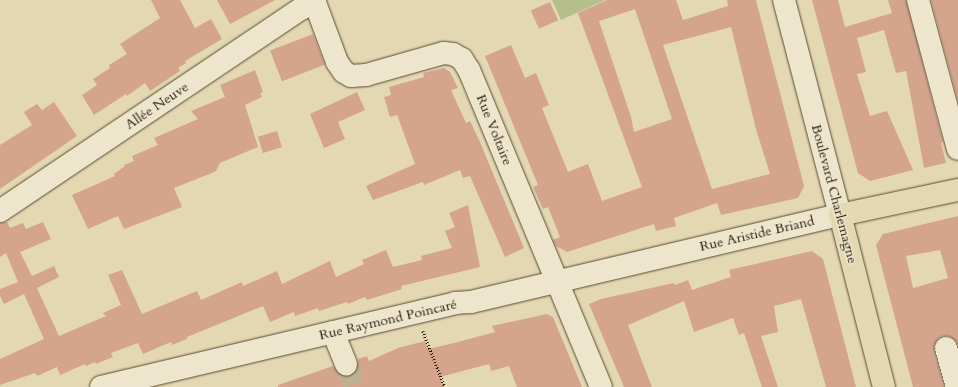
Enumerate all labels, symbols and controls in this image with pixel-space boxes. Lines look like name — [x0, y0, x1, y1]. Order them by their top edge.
street label: Allée Neuve — [122, 79, 192, 133]
street label: Rue Voltaire — [472, 92, 516, 168]
street label: Boulevard Charlemagne — [807, 122, 861, 266]
street label: Rue Aristide Briand — [698, 213, 816, 255]
street label: Rue Raymond Poincaré — [317, 296, 459, 344]

